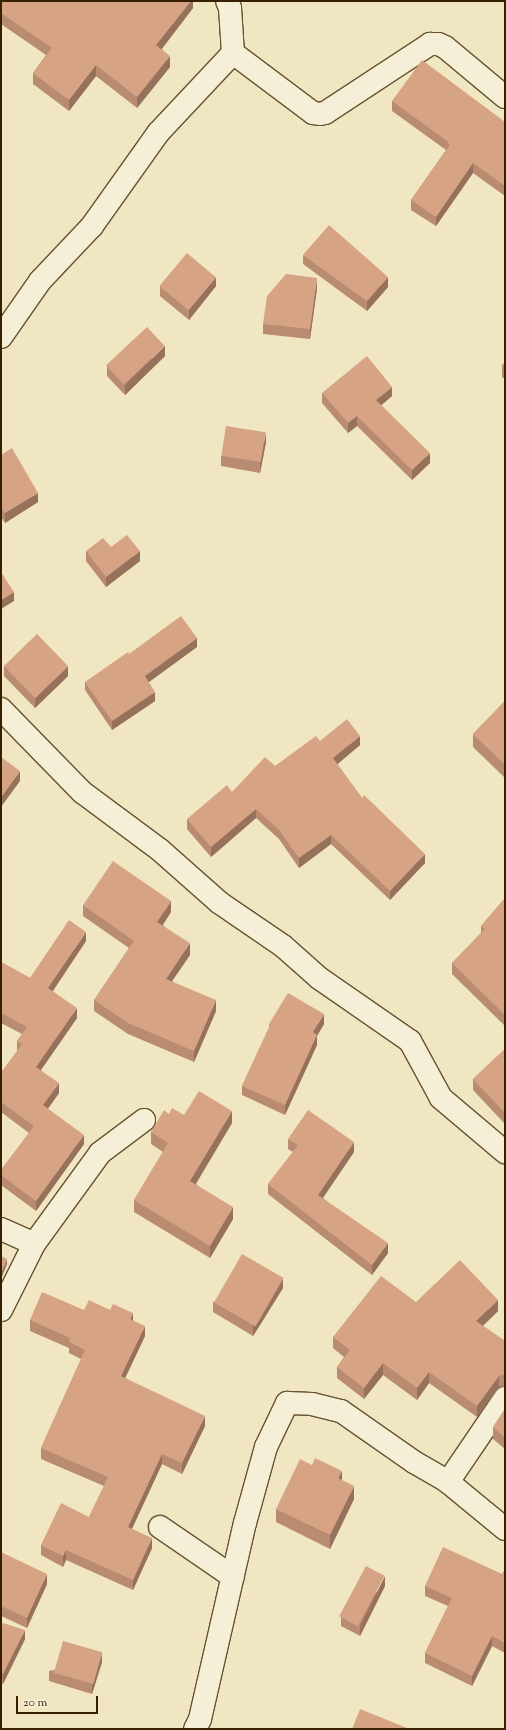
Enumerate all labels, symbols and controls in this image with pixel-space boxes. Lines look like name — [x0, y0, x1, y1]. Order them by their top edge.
scale bar — [18, 1688, 100, 1714]
text: 20 m — [23, 1694, 47, 1712]

